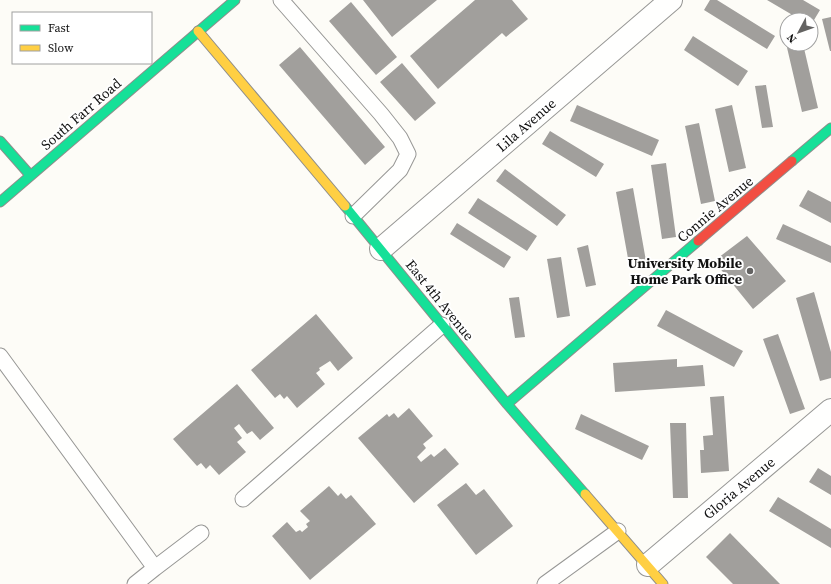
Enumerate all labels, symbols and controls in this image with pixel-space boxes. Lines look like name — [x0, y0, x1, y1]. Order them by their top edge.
legend — [12, 12, 152, 64]
north arrow — [779, 12, 819, 52]
text: Fast — [48, 20, 70, 36]
text: N — [784, 30, 800, 46]
text: Slow — [48, 40, 74, 56]
street label: South Farr Road — [37, 73, 126, 155]
street label: Lila Avenue — [492, 94, 560, 156]
street label: Connie Avenue — [673, 171, 757, 247]
place label: University Mobile Home Park Office — [627, 253, 742, 289]
street label: East 4th Avenue — [401, 255, 479, 345]
marker: University Mobile Home Park Office — [745, 266, 755, 276]
street label: Gloria Avenue — [699, 452, 779, 524]

